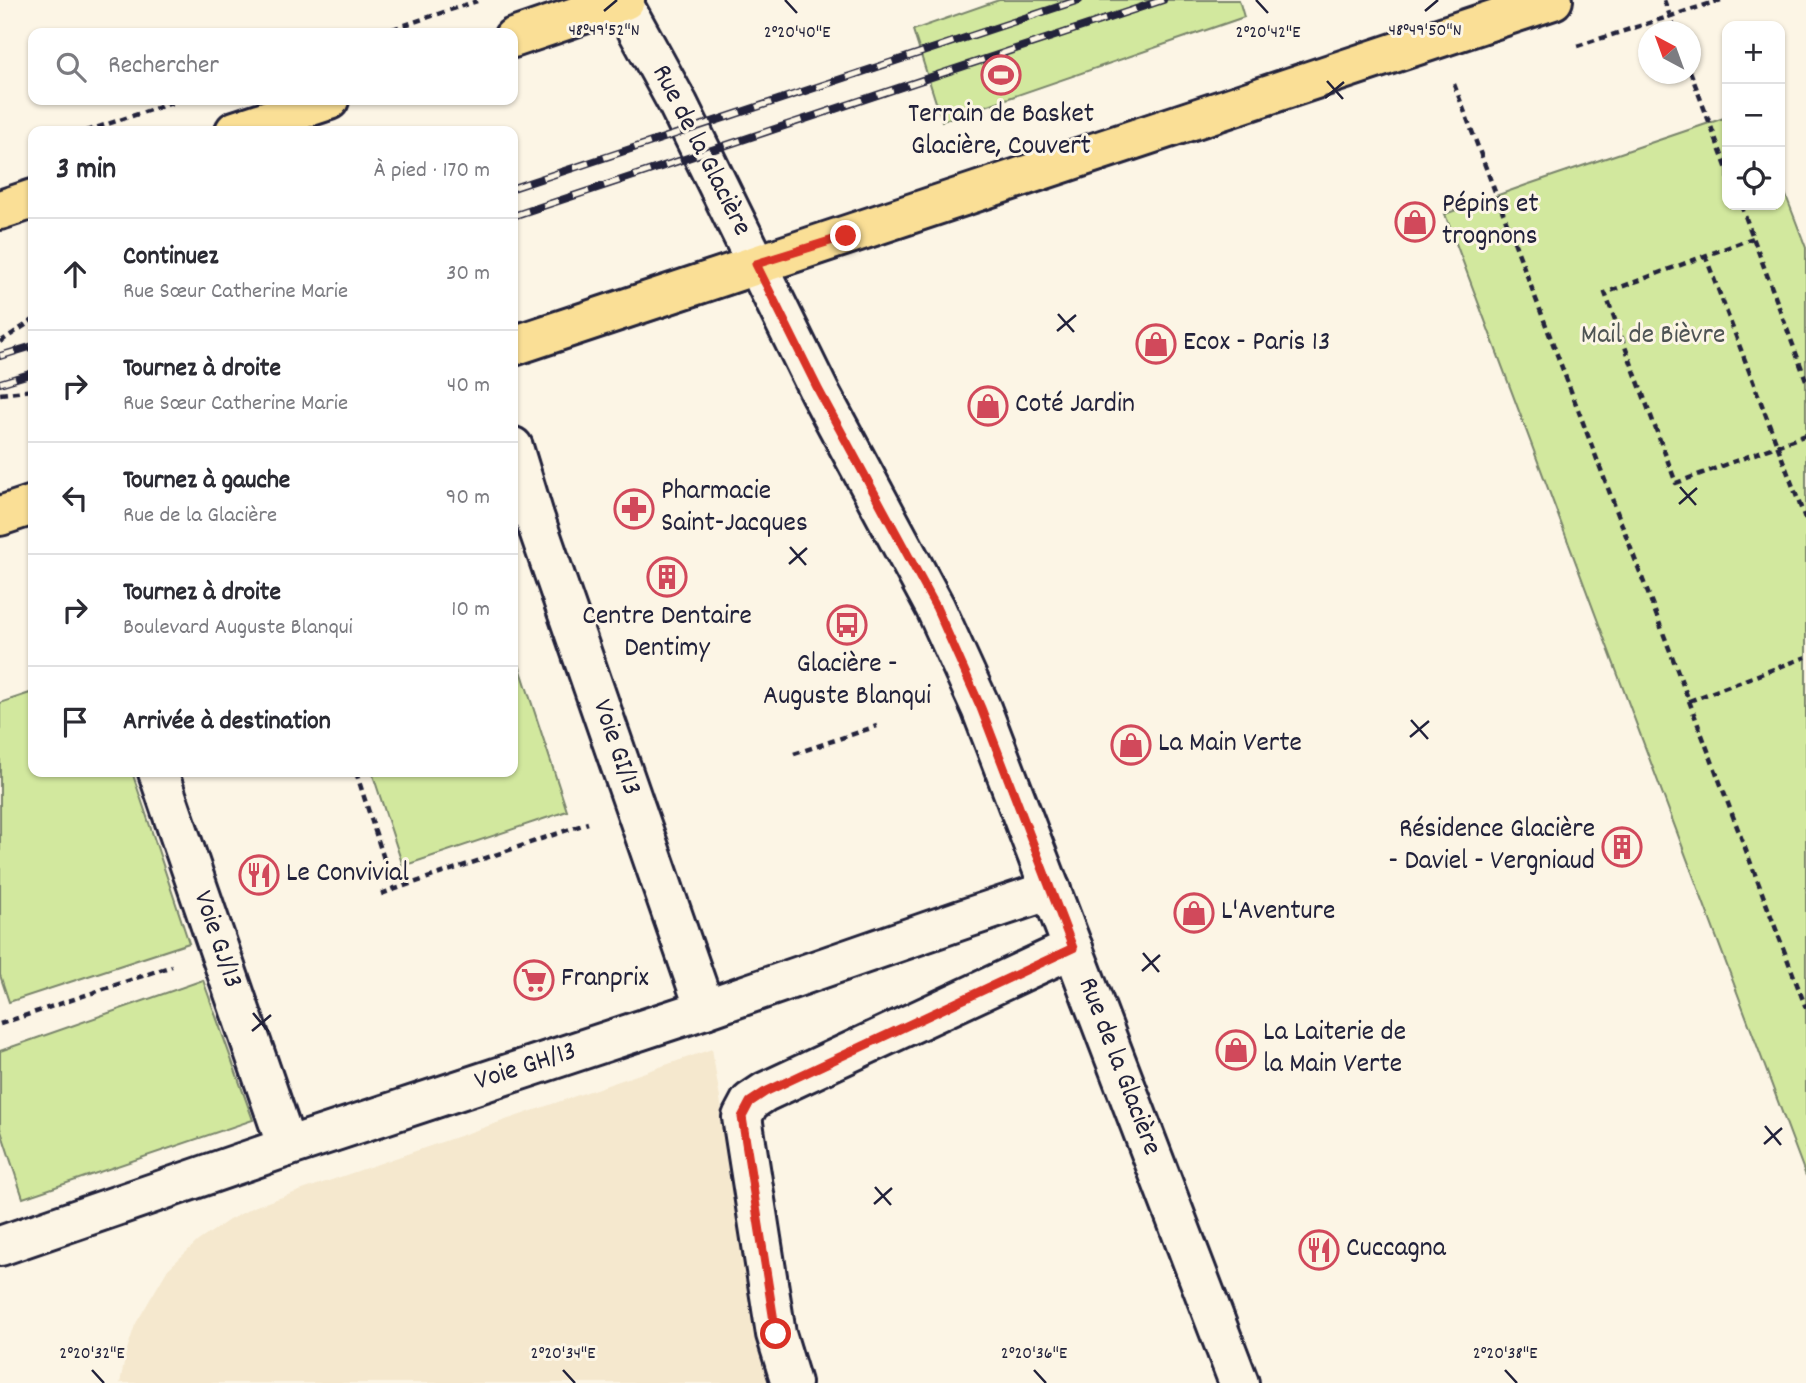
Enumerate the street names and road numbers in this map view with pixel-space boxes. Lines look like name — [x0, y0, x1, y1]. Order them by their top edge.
street label: Rue de la Glacière — [640, 58, 760, 244]
street label: Voie GI/13 — [580, 695, 650, 801]
street label: Voie GJ/13 — [181, 886, 251, 994]
street label: Rue de la Glacière — [1066, 972, 1170, 1162]
street label: Voie GH/13 — [470, 1033, 582, 1103]

